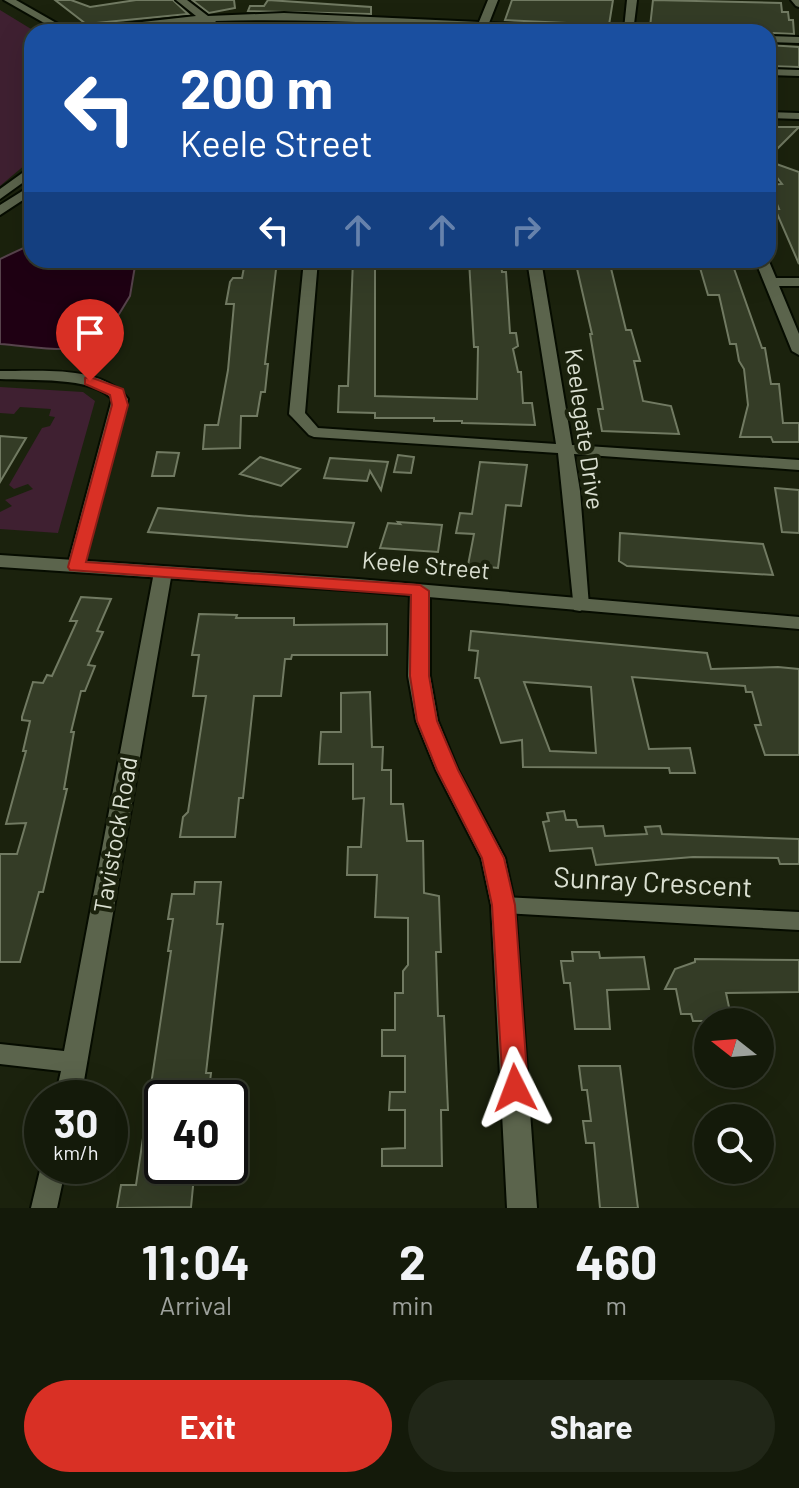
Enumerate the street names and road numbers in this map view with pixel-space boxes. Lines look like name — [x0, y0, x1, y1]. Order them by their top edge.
street label: Keelegate Drive — [560, 346, 611, 511]
street label: Keele Street — [361, 544, 491, 585]
street label: Tavistock Road — [87, 754, 143, 915]
street label: Sunray Crescent — [553, 859, 753, 903]

